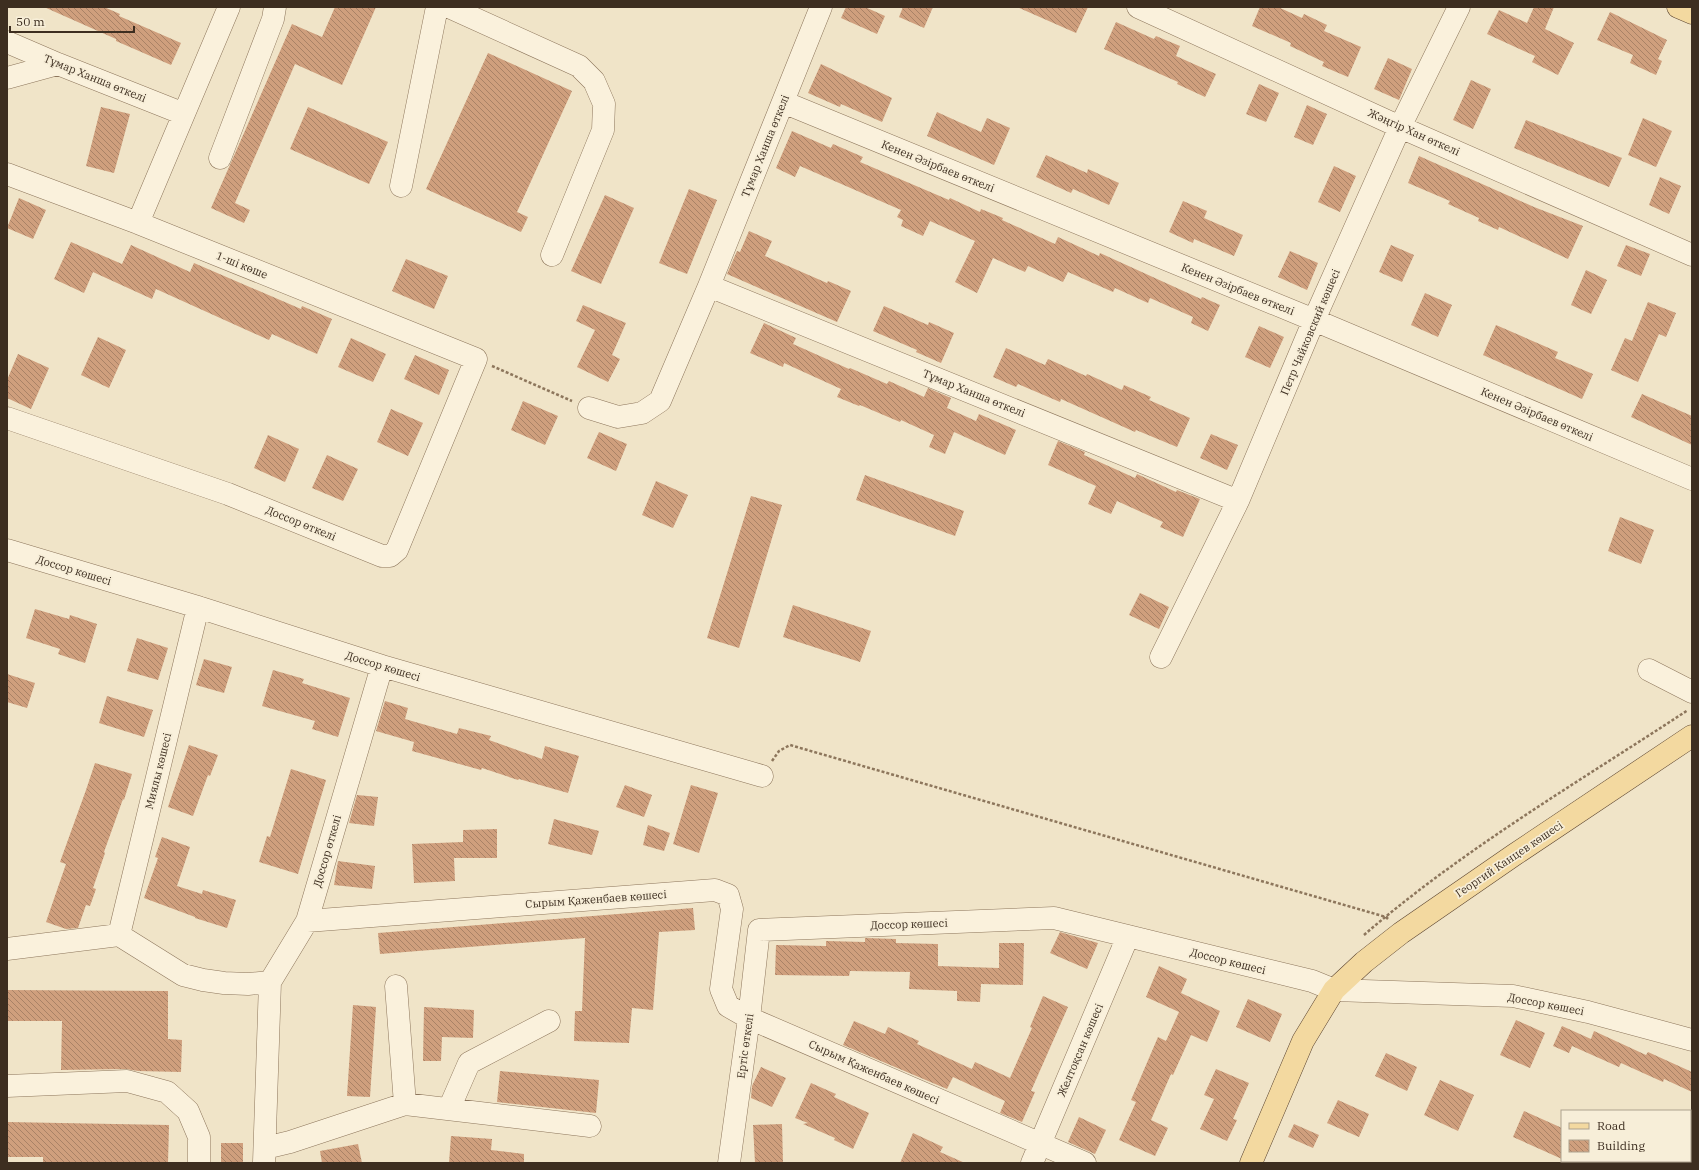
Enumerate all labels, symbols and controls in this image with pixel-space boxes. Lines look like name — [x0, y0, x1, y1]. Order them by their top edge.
scale bar — [10, 8, 134, 34]
text: 50 m — [16, 14, 45, 29]
street label: Тұмар Ханша өткелі — [42, 51, 149, 105]
street label: Тұмар Ханша өткелі — [738, 92, 792, 199]
street label: Жәңгір Хан өткелі — [1366, 105, 1463, 159]
street label: Кенен Әзірбаев өткелі — [879, 137, 997, 195]
street label: 1-ші көше — [214, 248, 270, 282]
street label: Кенен Әзірбаев өткелі — [1179, 260, 1297, 318]
street label: Петр Чайковский көшесі — [1277, 266, 1343, 397]
street label: Тұмар Ханша өткелі — [921, 366, 1028, 420]
street label: Кенен Әзірбаев өткелі — [1479, 384, 1596, 444]
street label: Доссор өткелі — [264, 503, 339, 544]
street label: Доссор көшесі — [35, 552, 114, 588]
street label: Доссор көшесі — [344, 648, 423, 684]
street label: Миялы көшесі — [142, 731, 174, 811]
street label: Доссор өткелі — [310, 813, 344, 889]
street label: Георгий Канцев көшесі — [1453, 818, 1566, 900]
street label: Сырым Қаженбаев көшесі — [525, 887, 668, 911]
street label: Доссор көшесі — [870, 916, 948, 932]
street label: Доссор көшесі — [1189, 945, 1268, 977]
street label: Доссор көшесі — [1507, 990, 1586, 1018]
street label: Желтоқсан көшесі — [1054, 1001, 1106, 1099]
street label: Ертіс өткелі — [734, 1012, 757, 1079]
street label: Сырым Қаженбаев көшесі — [806, 1037, 942, 1107]
legend — [1561, 1110, 1691, 1162]
text: Road — [1597, 1118, 1626, 1133]
text: Building — [1597, 1138, 1645, 1153]

